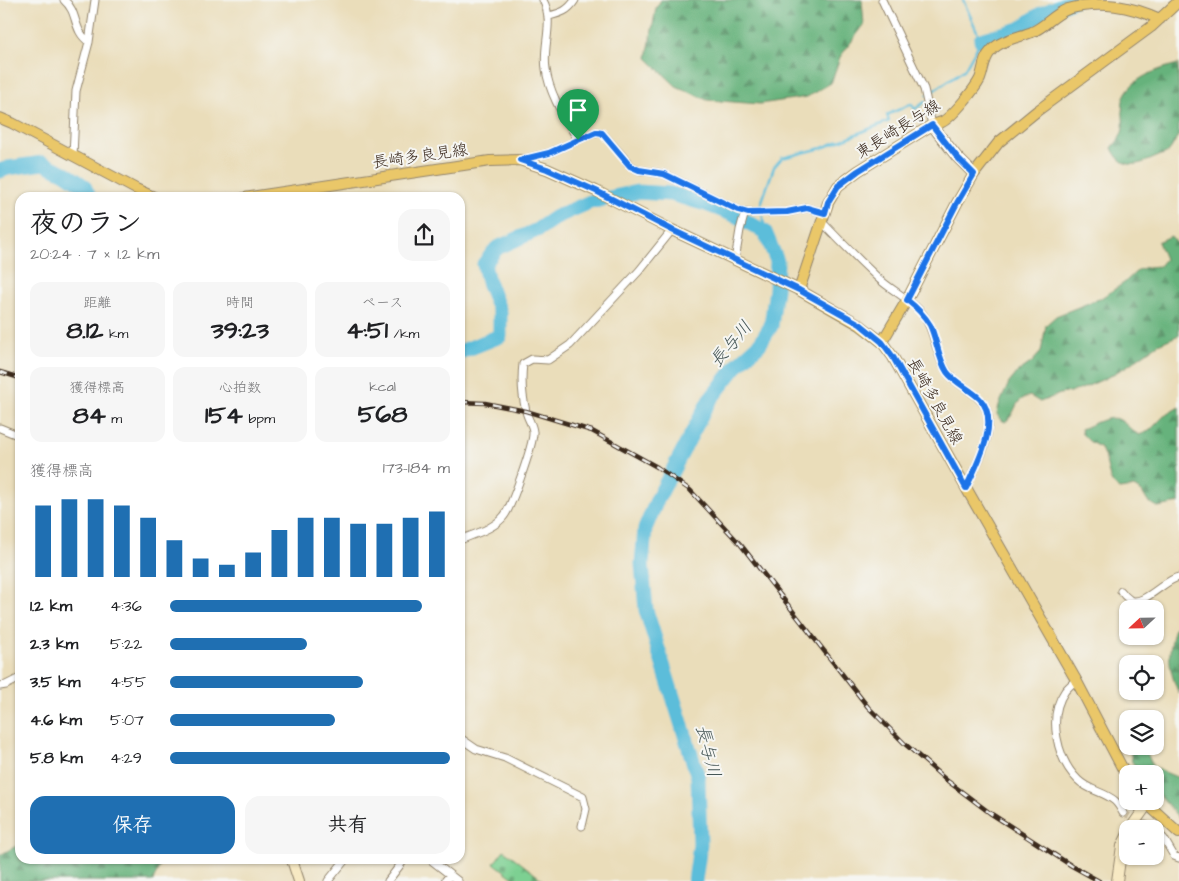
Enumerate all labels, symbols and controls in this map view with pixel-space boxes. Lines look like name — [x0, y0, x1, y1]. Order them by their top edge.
pin — [557, 89, 599, 140]
street label: 東長崎長与線 — [851, 94, 945, 164]
icon: arrive — [564, 96, 592, 124]
street label: 長崎多良見線 — [371, 138, 469, 174]
text: 夜のラン — [30, 204, 142, 243]
button: share — [398, 209, 450, 261]
text: 20:24 · 7 × 1.2 km — [30, 243, 159, 265]
text: 距離 — [83, 293, 111, 313]
text: 時間 — [226, 293, 254, 313]
text: ペース — [362, 293, 403, 313]
text: 8.12 — [66, 313, 103, 348]
text: 39:23 — [211, 313, 269, 348]
text: 4:51 — [346, 313, 388, 348]
water label: 長与川 — [704, 315, 758, 373]
text: km — [103, 324, 129, 344]
text: /km — [388, 324, 419, 344]
street label: 長崎多良見線 — [902, 354, 968, 448]
text: kcal — [369, 377, 396, 397]
text: 獲得標高 — [69, 378, 125, 398]
text: 心拍数 — [219, 378, 261, 398]
text: 568 — [358, 397, 407, 432]
text: 84 — [72, 398, 106, 433]
text: 154 — [205, 398, 243, 433]
text: m — [106, 409, 122, 429]
text: bpm — [243, 409, 275, 429]
text: 173–184 m — [383, 457, 450, 479]
text: 獲得標高 — [30, 460, 94, 482]
text: 1.2 km — [30, 595, 72, 617]
text: 4:36 — [110, 595, 142, 617]
north arrow — [1119, 600, 1164, 645]
map controls — [1119, 600, 1164, 865]
text: 2.3 km — [30, 633, 78, 655]
text: 5:22 — [110, 633, 142, 655]
button: locate — [1119, 655, 1164, 700]
text: 3.5 km — [30, 671, 80, 693]
text: 4:55 — [110, 671, 146, 693]
text: 4.6 km — [30, 709, 82, 731]
text: 5:07 — [110, 709, 144, 731]
button: layers — [1119, 710, 1164, 755]
water label: 長与川 — [689, 722, 727, 780]
text: 5.8 km — [30, 747, 83, 769]
text: 4:29 — [110, 747, 142, 769]
button: + — [1119, 765, 1164, 810]
button: 保存 — [30, 796, 235, 854]
button: 共有 — [245, 796, 450, 854]
button: − — [1119, 820, 1164, 865]

